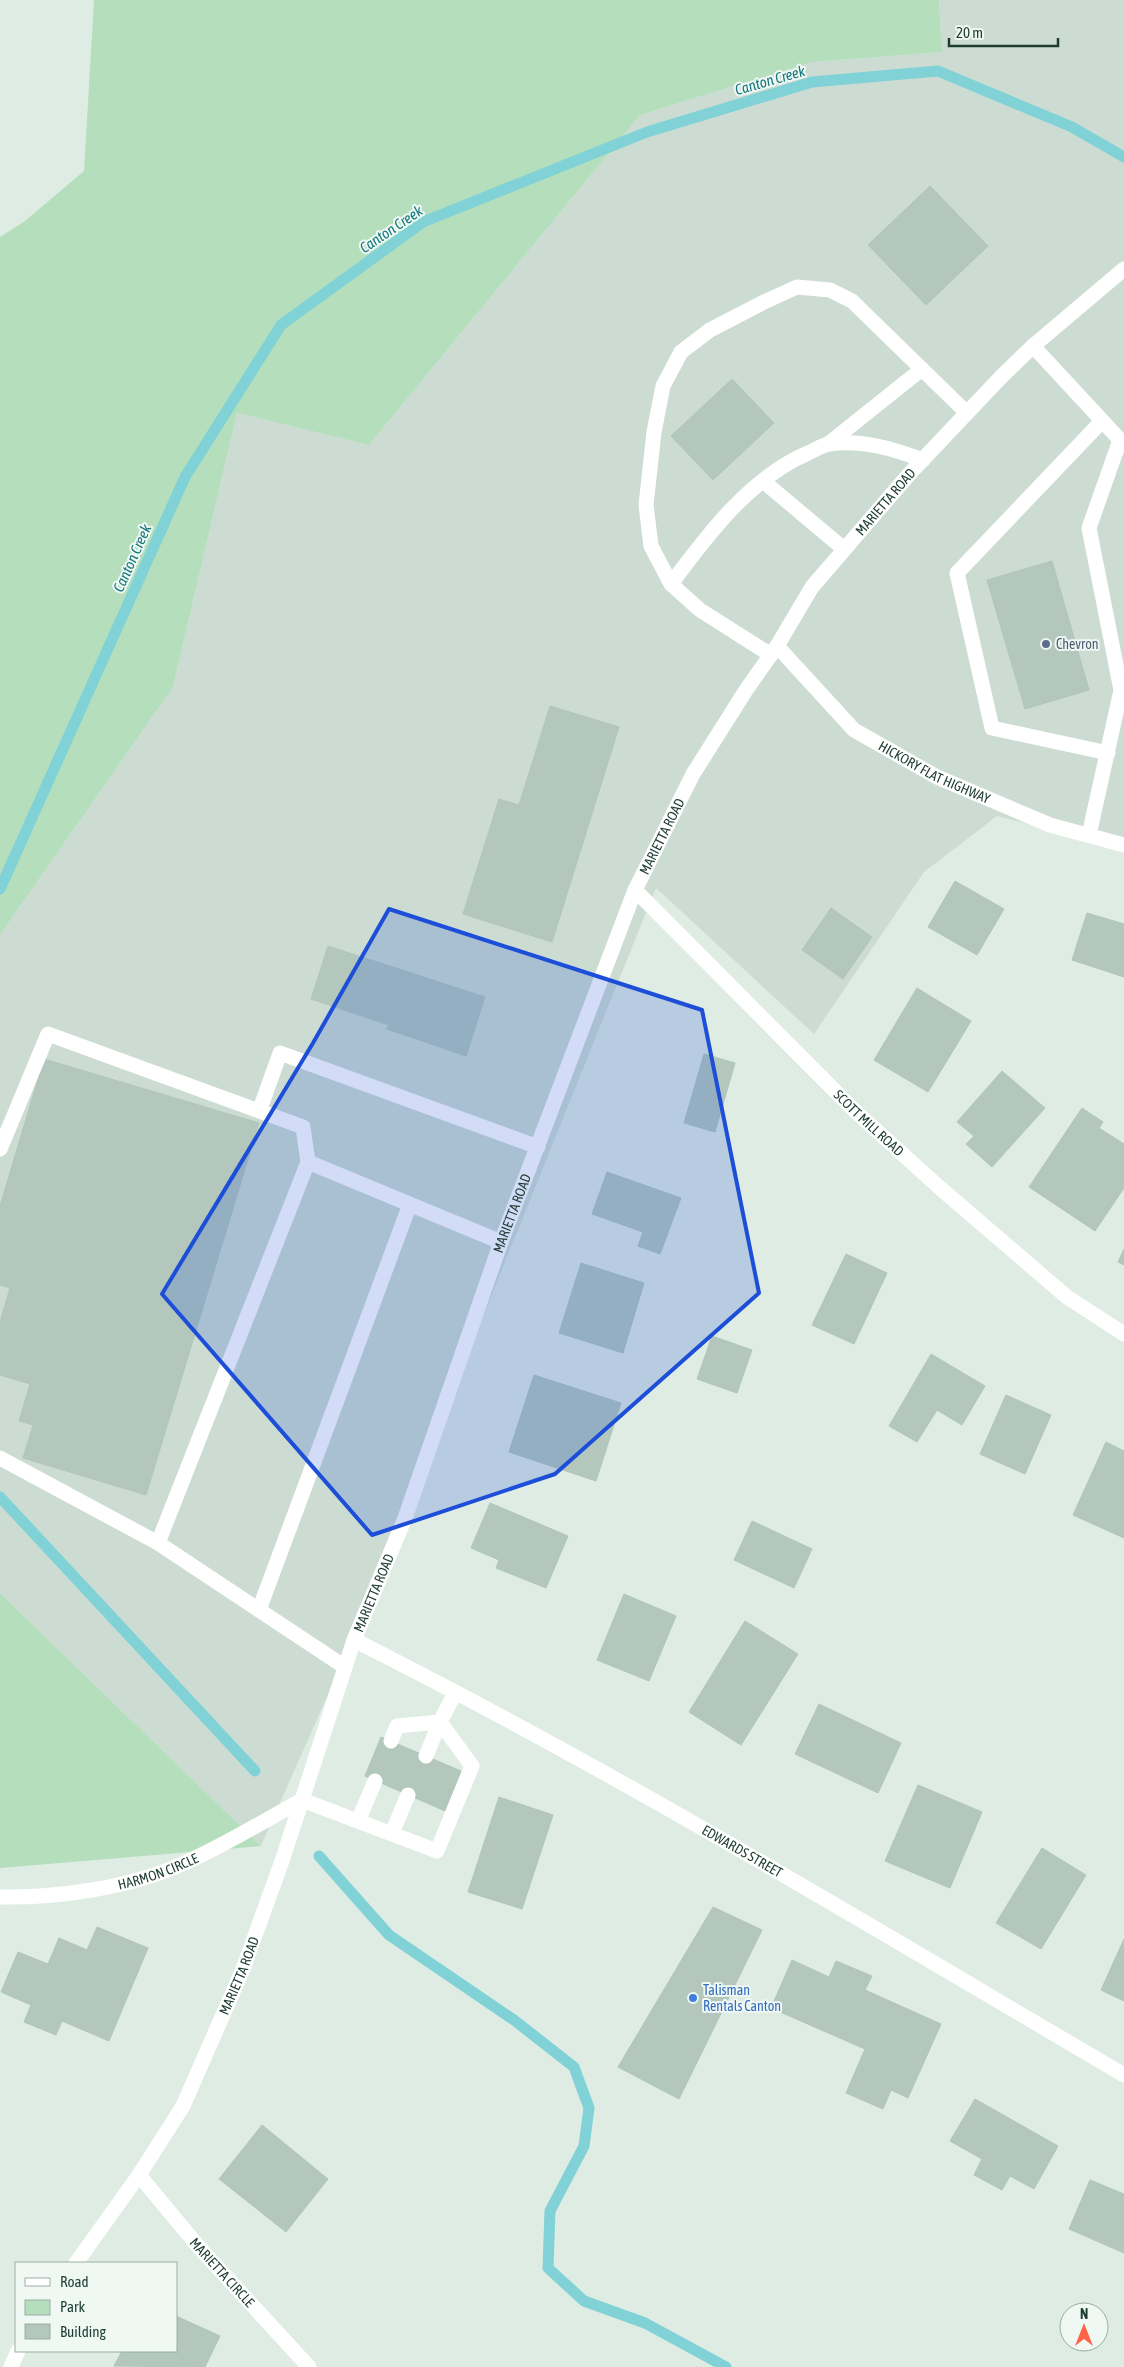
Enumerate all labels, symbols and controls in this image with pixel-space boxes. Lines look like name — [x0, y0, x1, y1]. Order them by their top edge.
scale bar — [949, 15, 1058, 47]
text: 20 m — [956, 24, 983, 41]
water label: Canton Creek — [733, 62, 807, 98]
water label: Canton Creek — [356, 202, 426, 256]
street label: MARIETTA ROAD — [852, 465, 919, 538]
water label: Canton Creek — [110, 521, 155, 594]
place label: Chevron — [1056, 636, 1099, 652]
marker: Chevron — [1040, 638, 1052, 650]
street label: HICKORY FLAT HIGHWAY — [876, 738, 993, 807]
street label: MARIETTA ROAD — [636, 795, 688, 877]
street label: SCOTT MILL ROAD — [831, 1086, 907, 1159]
street label: MARIETTA ROAD — [490, 1171, 534, 1255]
street label: MARIETTA ROAD — [350, 1551, 397, 1634]
street label: EDWARDS STREET — [699, 1822, 785, 1881]
street label: HARMON CIRCLE — [116, 1850, 201, 1893]
street label: MARIETTA ROAD — [216, 1934, 262, 2017]
place label: Talisman Rentals Canton — [703, 1982, 781, 2014]
marker: Talisman Rentals Canton — [687, 1992, 699, 2004]
street label: MARIETTA CIRCLE — [186, 2235, 258, 2310]
legend — [15, 2262, 178, 2352]
text: Road — [60, 2273, 89, 2290]
text: Park — [60, 2298, 85, 2315]
north arrow — [1059, 2302, 1109, 2352]
text: N — [1080, 2306, 1088, 2322]
text: Building — [60, 2323, 106, 2340]

